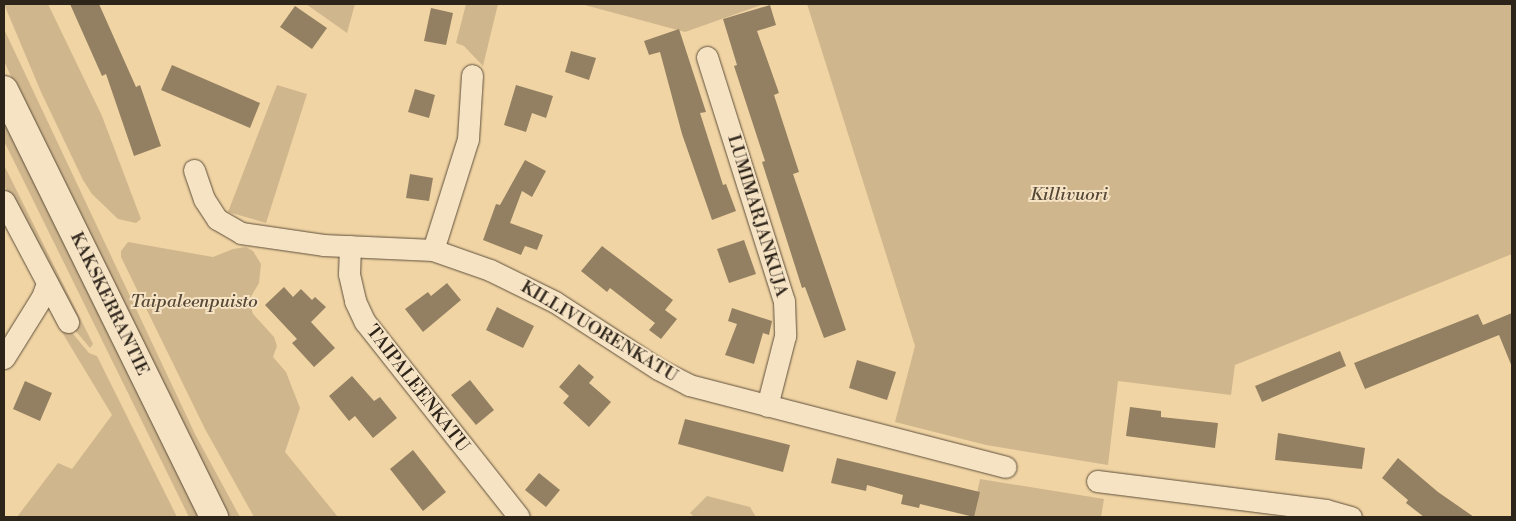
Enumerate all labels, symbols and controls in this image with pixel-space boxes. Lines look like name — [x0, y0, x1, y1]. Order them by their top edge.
street label: LUMIMARJANKUJA — [722, 132, 792, 300]
park label: Killivuori — [1030, 184, 1108, 206]
street label: KAKSKERRANTIE — [65, 229, 153, 379]
street label: KILLIVUORENKATU — [517, 277, 681, 387]
park label: Taipaleenpuisto — [130, 291, 258, 313]
street label: TAIPALEENKATU — [361, 321, 473, 457]

